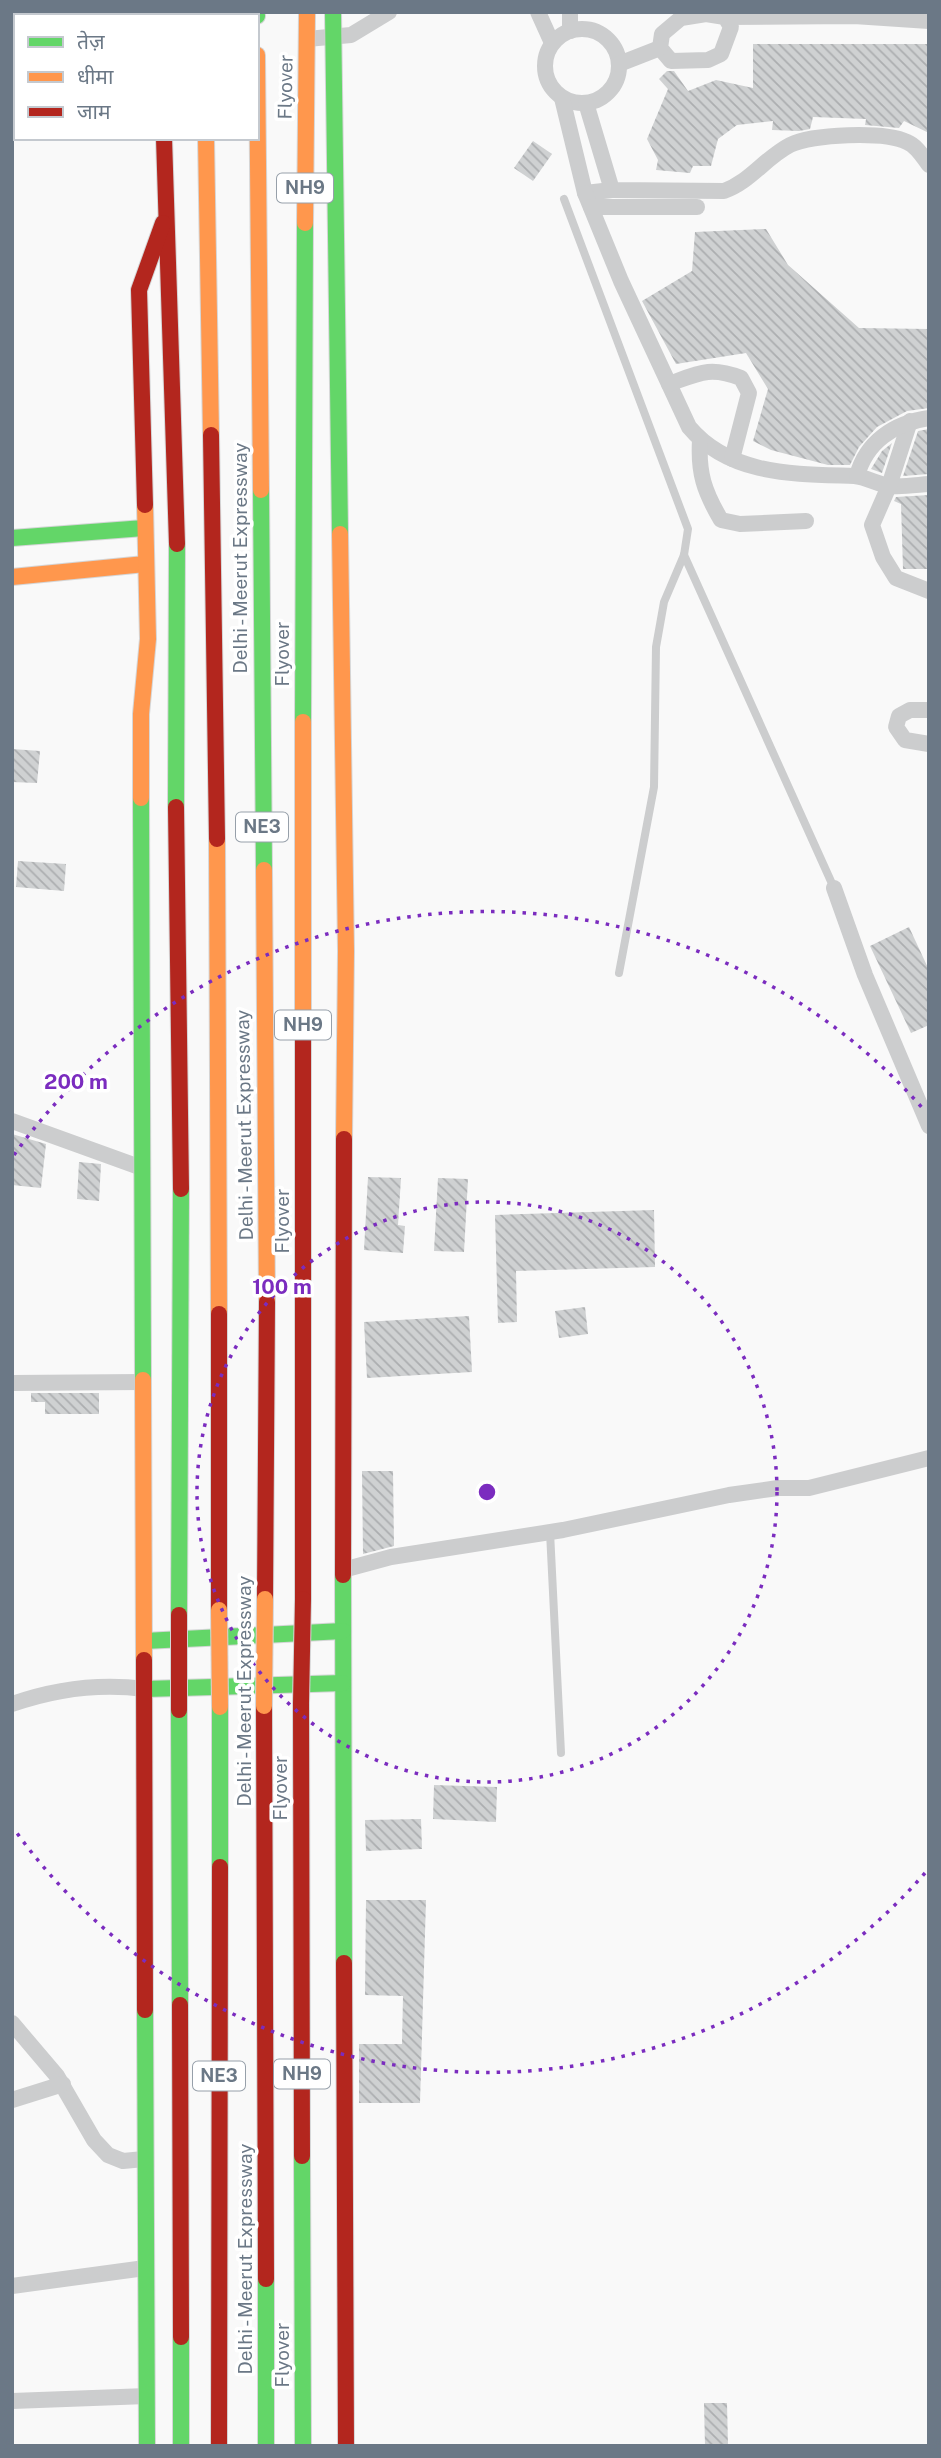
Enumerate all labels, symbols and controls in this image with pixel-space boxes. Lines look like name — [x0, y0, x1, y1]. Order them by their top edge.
legend — [14, 14, 259, 140]
text: तेज़ — [77, 29, 105, 54]
street label: Flyover — [273, 54, 297, 120]
text: धीमा — [77, 64, 114, 89]
text: जाम — [77, 99, 111, 124]
road number: NH9 — [277, 174, 333, 202]
street label: Delhi - Meerut Expressway — [229, 443, 251, 673]
street label: Flyover — [271, 622, 293, 686]
road number: NE3 — [236, 812, 288, 842]
street label: Delhi - Meerut Expressway — [231, 1009, 257, 1241]
road number: NH9 — [275, 1010, 331, 1040]
text: 200 m — [44, 1069, 108, 1094]
street label: Flyover — [271, 1189, 293, 1253]
text: 100 m — [252, 1274, 312, 1299]
centre of rings — [475, 1480, 499, 1504]
street label: Delhi - Meerut Expressway — [233, 1576, 255, 1806]
street label: Flyover — [269, 1756, 291, 1820]
road number: NH9 — [274, 2060, 330, 2088]
road number: NE3 — [193, 2062, 245, 2090]
street label: Delhi - Meerut Expressway — [234, 2144, 256, 2374]
street label: Flyover — [271, 2323, 293, 2387]

